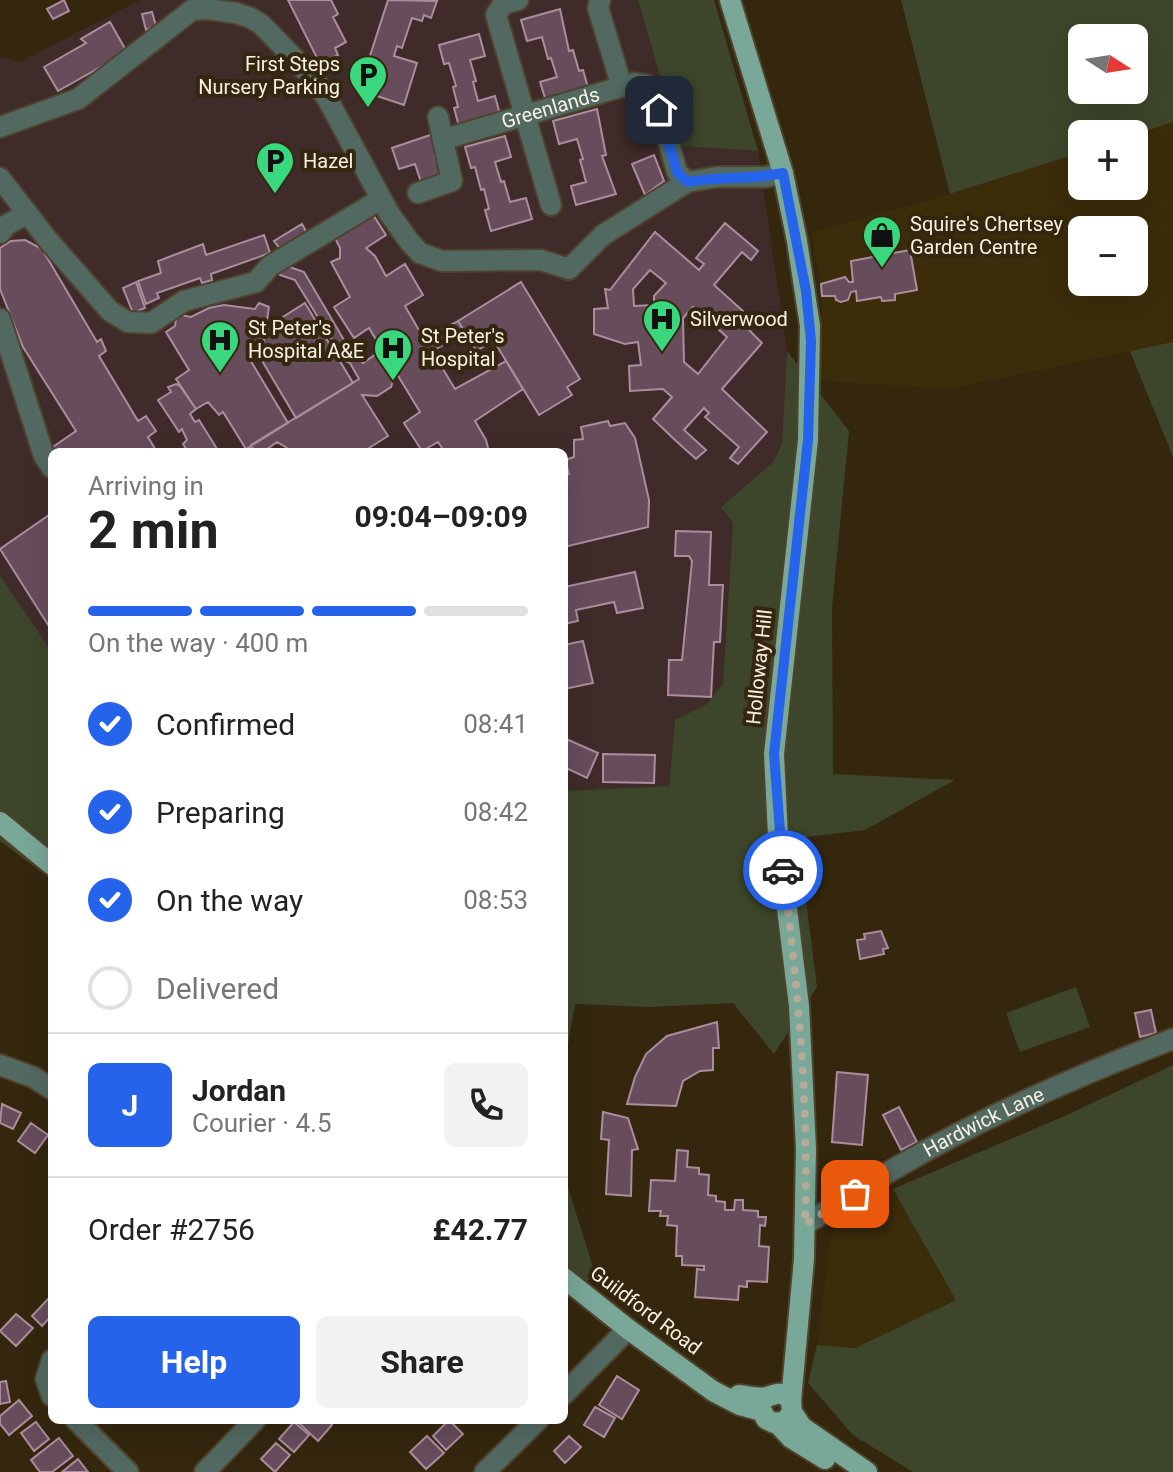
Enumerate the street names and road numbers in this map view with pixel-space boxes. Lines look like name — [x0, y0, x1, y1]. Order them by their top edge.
street label: Greenlands — [499, 82, 602, 134]
street label: Holloway Hill — [741, 608, 777, 726]
street label: Hardwick Lane — [919, 1082, 1048, 1162]
street label: Guildford Road — [586, 1260, 706, 1360]

